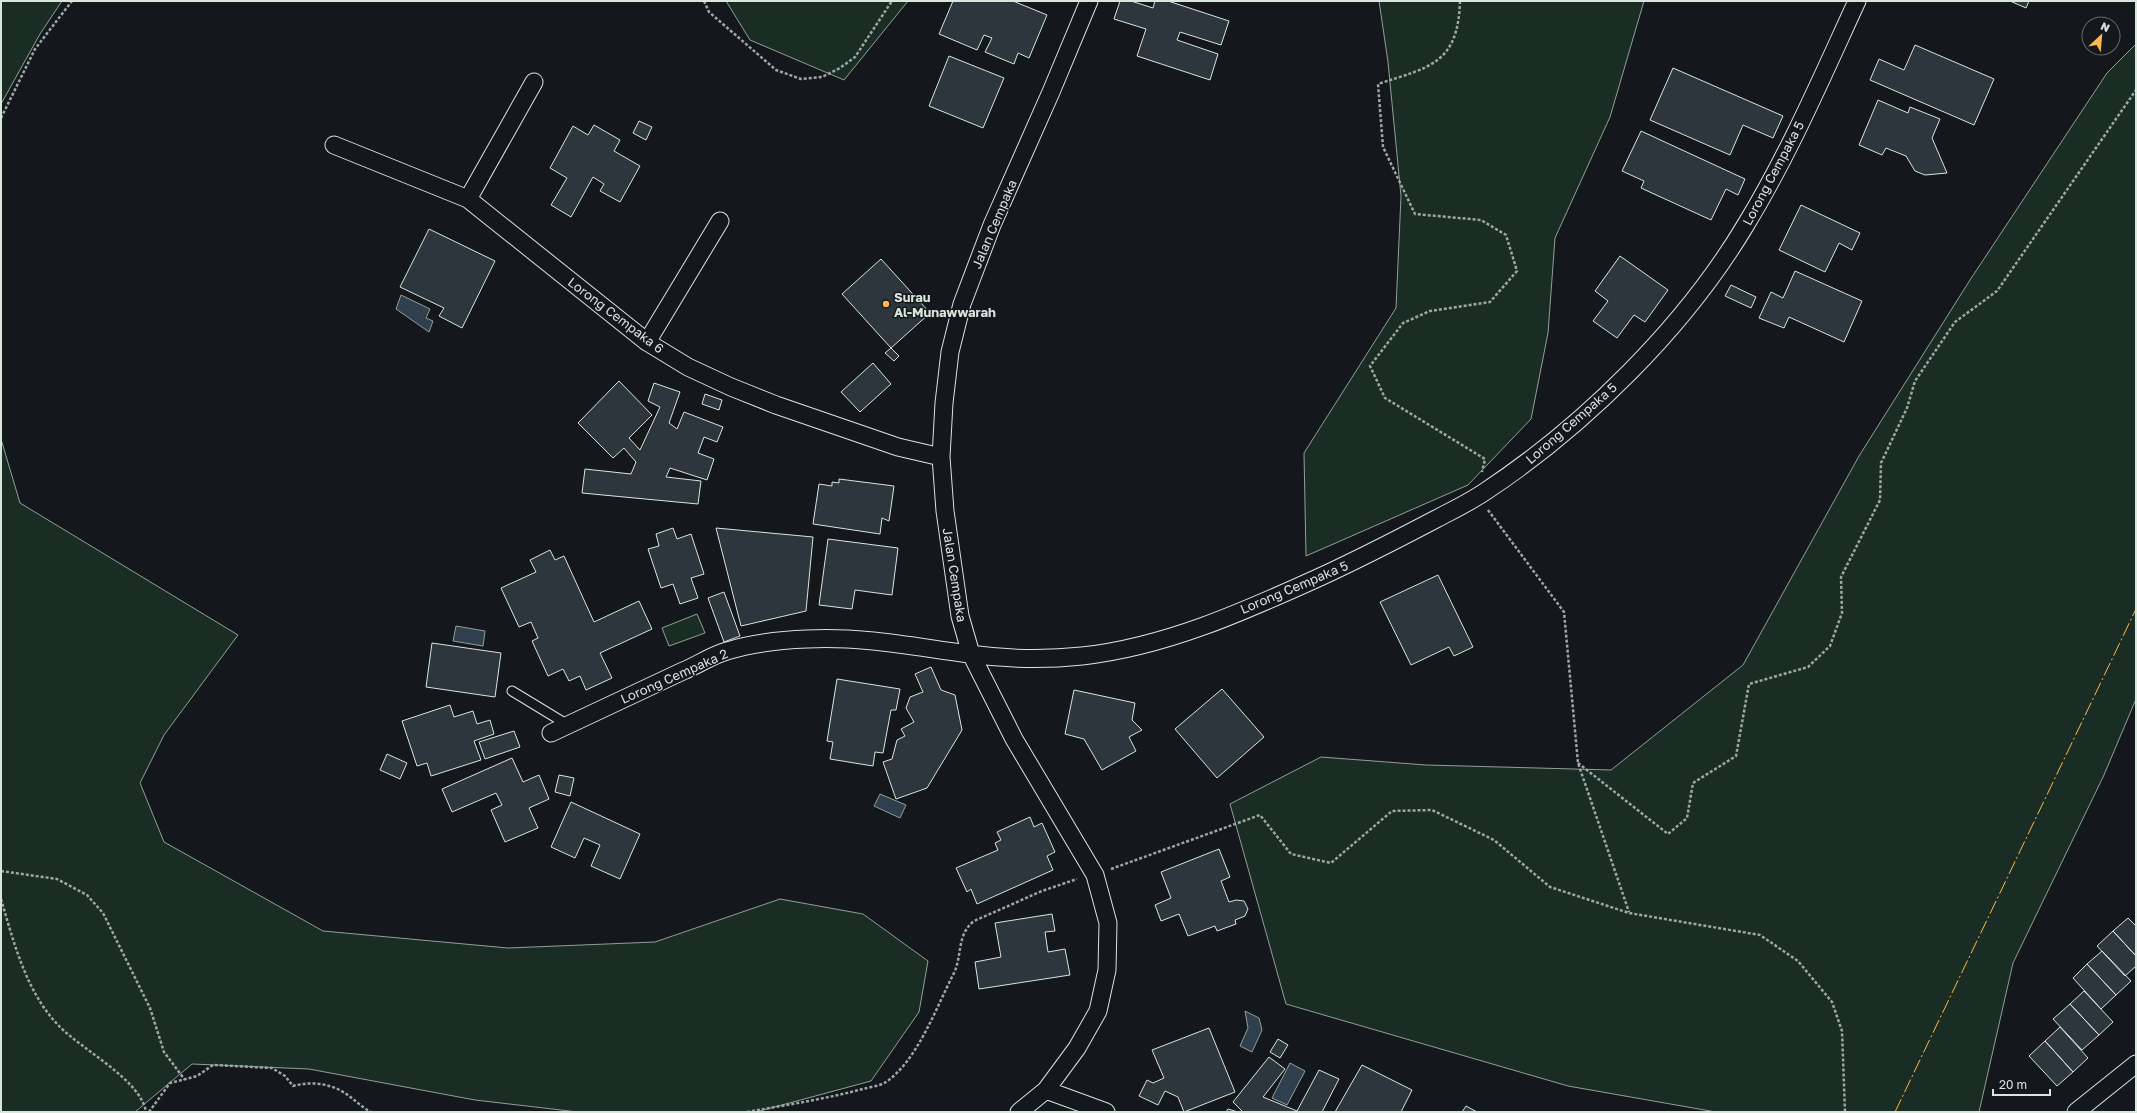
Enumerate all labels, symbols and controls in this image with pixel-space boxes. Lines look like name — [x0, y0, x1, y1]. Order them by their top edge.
north arrow — [2081, 16, 2121, 56]
text: N — [2099, 19, 2112, 34]
street label: Lorong Cempaka 5 — [1739, 118, 1807, 228]
street label: Jalan Cempaka — [968, 177, 1020, 271]
street label: Lorong Cempaka 6 — [565, 274, 667, 356]
place label: Surau Al-Munawwarah — [894, 289, 996, 320]
marker: Surau Al-Munawwarah — [881, 299, 891, 309]
street label: Lorong Cempaka 5 — [1522, 379, 1620, 467]
street label: Jalan Cempaka — [940, 527, 970, 623]
street label: Lorong Cempaka 5 — [1238, 557, 1350, 617]
street label: Lorong Cempaka 2 — [618, 645, 730, 707]
scale bar — [1993, 1071, 2050, 1097]
text: 20 m — [1999, 1077, 2027, 1092]

